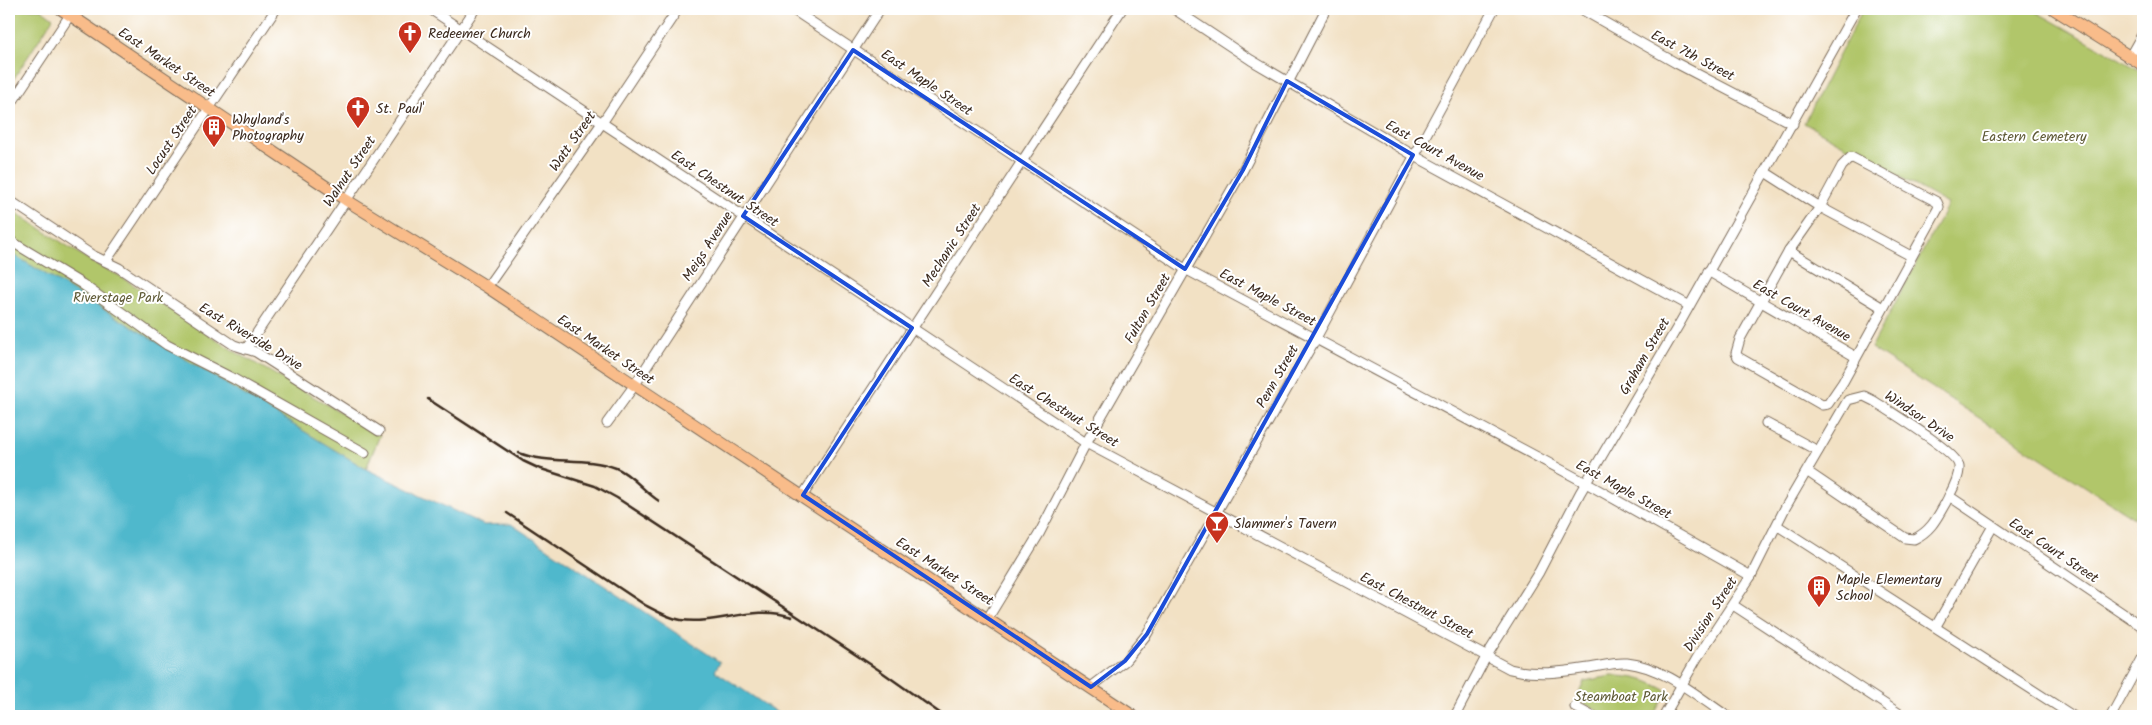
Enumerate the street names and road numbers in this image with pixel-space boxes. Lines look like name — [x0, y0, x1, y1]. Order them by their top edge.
street label: East Market Street — [113, 22, 220, 104]
street label: East 7th Street — [1647, 25, 1739, 88]
street label: East Maple Street — [876, 44, 977, 122]
street label: Locust Street — [140, 101, 203, 180]
street label: Watt Street — [544, 106, 602, 176]
street label: East Court Avenue — [1381, 115, 1489, 188]
street label: Walnut Street — [318, 131, 382, 212]
street label: East Chestnut Street — [666, 144, 783, 234]
street label: Mechanic Street — [917, 199, 987, 292]
street label: Meigs Avenue — [677, 206, 739, 286]
street label: East Maple Street — [1215, 263, 1320, 333]
street label: Fulton Street — [1119, 269, 1177, 348]
street label: East Court Avenue — [1748, 274, 1855, 348]
street label: East Riverside Drive — [194, 297, 307, 377]
street label: East Market Street — [552, 309, 659, 391]
street label: Graham Street — [1614, 313, 1676, 399]
street label: Penn Street — [1251, 340, 1305, 412]
street label: East Chestnut Street — [1004, 368, 1123, 454]
street label: Windsor Drive — [1880, 385, 1960, 449]
street label: East Maple Street — [1571, 454, 1676, 526]
street label: East Court Street — [2004, 513, 2103, 589]
street label: East Market Street — [891, 532, 998, 612]
street label: East Chestnut Street — [1356, 567, 1478, 645]
street label: Division Street — [1678, 572, 1744, 657]

